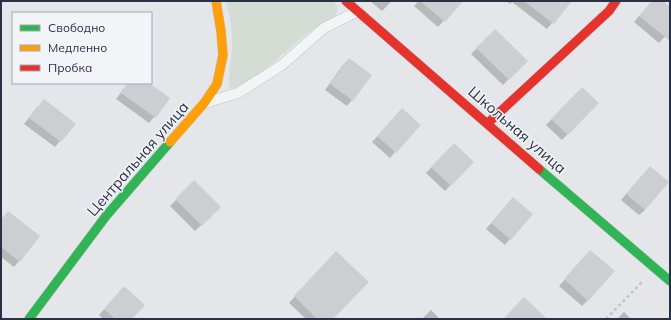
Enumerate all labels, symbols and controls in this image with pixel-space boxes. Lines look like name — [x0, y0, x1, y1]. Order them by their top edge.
legend — [12, 12, 152, 84]
text: Свободно — [48, 20, 105, 35]
text: Медленно — [48, 40, 107, 55]
text: Пробка — [48, 60, 92, 75]
street label: Школьная улица — [464, 82, 570, 177]
street label: Центральная улица — [83, 98, 193, 220]

